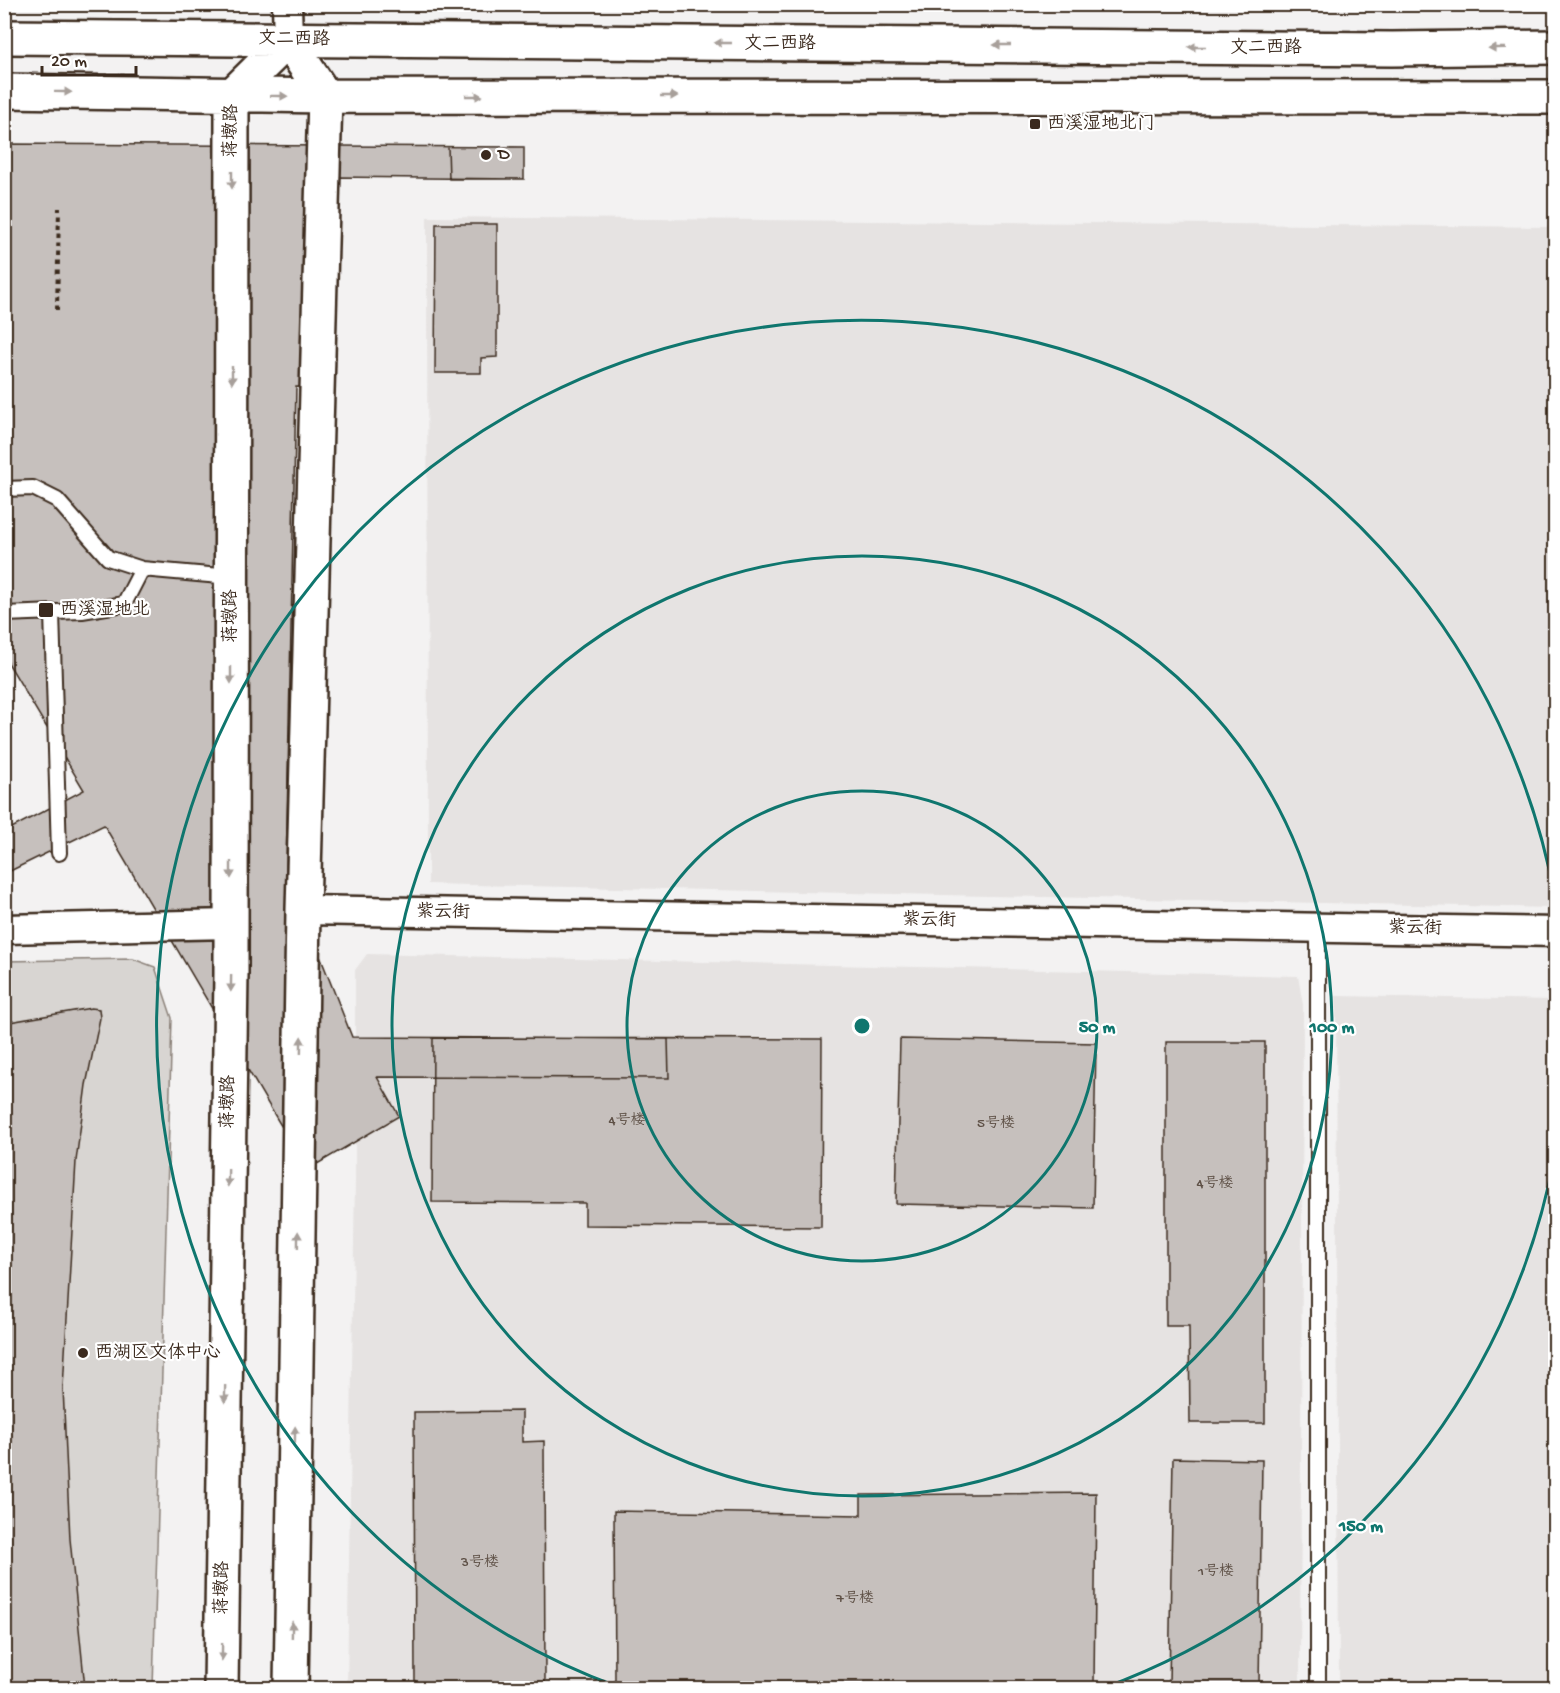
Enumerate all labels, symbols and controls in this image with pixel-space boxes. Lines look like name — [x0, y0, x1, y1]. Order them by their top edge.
street label: 文二西路 — [258, 28, 330, 51]
street label: 文二西路 — [744, 33, 816, 55]
street label: 文二西路 — [1230, 37, 1302, 59]
one-way arrow — [714, 38, 733, 48]
scale bar — [42, 39, 136, 77]
one-way arrow — [993, 41, 1012, 50]
one-way arrow — [1188, 42, 1207, 52]
one-way arrow — [1488, 43, 1507, 52]
text: 20 m — [51, 52, 87, 73]
one-way arrow — [53, 87, 72, 97]
one-way arrow — [269, 91, 288, 101]
one-way arrow — [464, 91, 483, 101]
one-way arrow — [659, 91, 678, 101]
street label: 蒋墩路 — [220, 104, 243, 158]
place label: 西溪湿地北门 — [1047, 113, 1155, 135]
marker: 西溪湿地北门 — [1028, 117, 1042, 131]
place label: D — [497, 145, 510, 166]
marker: D — [479, 148, 493, 162]
one-way arrow — [227, 171, 237, 190]
one-way arrow — [227, 366, 237, 385]
street label: 蒋墩路 — [220, 589, 242, 643]
place label: 西溪湿地北 — [60, 599, 150, 621]
marker: 西溪湿地北 — [37, 601, 55, 619]
one-way arrow — [226, 666, 236, 685]
one-way arrow — [226, 861, 236, 880]
street label: 紫云街 — [416, 901, 470, 924]
street label: 紫云街 — [902, 909, 956, 932]
street label: 紫云街 — [1388, 917, 1442, 940]
one-way arrow — [226, 973, 236, 992]
centre of rings — [852, 1016, 872, 1036]
text: 50 m — [1079, 1018, 1116, 1039]
text: 100 m — [1309, 1018, 1355, 1039]
one-way arrow — [296, 1036, 305, 1055]
street label: 蒋墩路 — [217, 1075, 240, 1129]
house number: 4号楼 — [608, 1112, 646, 1130]
house number: 5号楼 — [977, 1115, 1015, 1133]
one-way arrow — [223, 1168, 233, 1187]
house number: 4号楼 — [1196, 1175, 1234, 1193]
one-way arrow — [293, 1231, 303, 1250]
place label: 西湖区文体中心 — [95, 1342, 221, 1364]
marker: 西湖区文体中心 — [76, 1346, 90, 1360]
one-way arrow — [220, 1384, 230, 1403]
one-way arrow — [290, 1426, 300, 1445]
text: 150 m — [1338, 1517, 1383, 1538]
house number: 3号楼 — [460, 1554, 499, 1572]
street label: 蒋墩路 — [211, 1561, 234, 1615]
house number: 1号楼 — [1197, 1563, 1234, 1581]
house number: 7号楼 — [835, 1590, 874, 1608]
one-way arrow — [287, 1621, 297, 1640]
one-way arrow — [217, 1642, 227, 1661]

